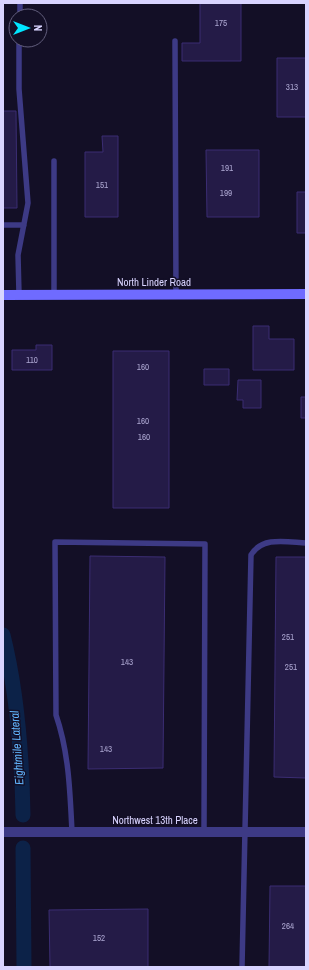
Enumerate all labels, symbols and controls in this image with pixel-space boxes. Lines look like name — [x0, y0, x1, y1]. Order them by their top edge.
north arrow — [8, 8, 48, 48]
house number: 175 — [215, 17, 227, 29]
text: N — [31, 25, 45, 31]
house number: 313 — [286, 81, 298, 93]
house number: 191 — [221, 162, 233, 174]
house number: 151 — [96, 179, 108, 191]
house number: 199 — [220, 187, 232, 199]
street label: North Linder Road — [117, 275, 191, 289]
house number: 110 — [26, 354, 38, 366]
house number: 160 — [137, 361, 149, 373]
house number: 160 — [137, 415, 149, 427]
house number: 160 — [138, 431, 150, 443]
house number: 251 — [282, 631, 294, 643]
house number: 143 — [121, 656, 133, 668]
house number: 251 — [285, 661, 297, 673]
water label: Eightmile Lateral — [6, 710, 28, 786]
house number: 143 — [100, 743, 112, 755]
street label: Northwest 13th Place — [112, 813, 198, 827]
house number: 264 — [282, 920, 294, 932]
house number: 152 — [93, 932, 105, 944]

